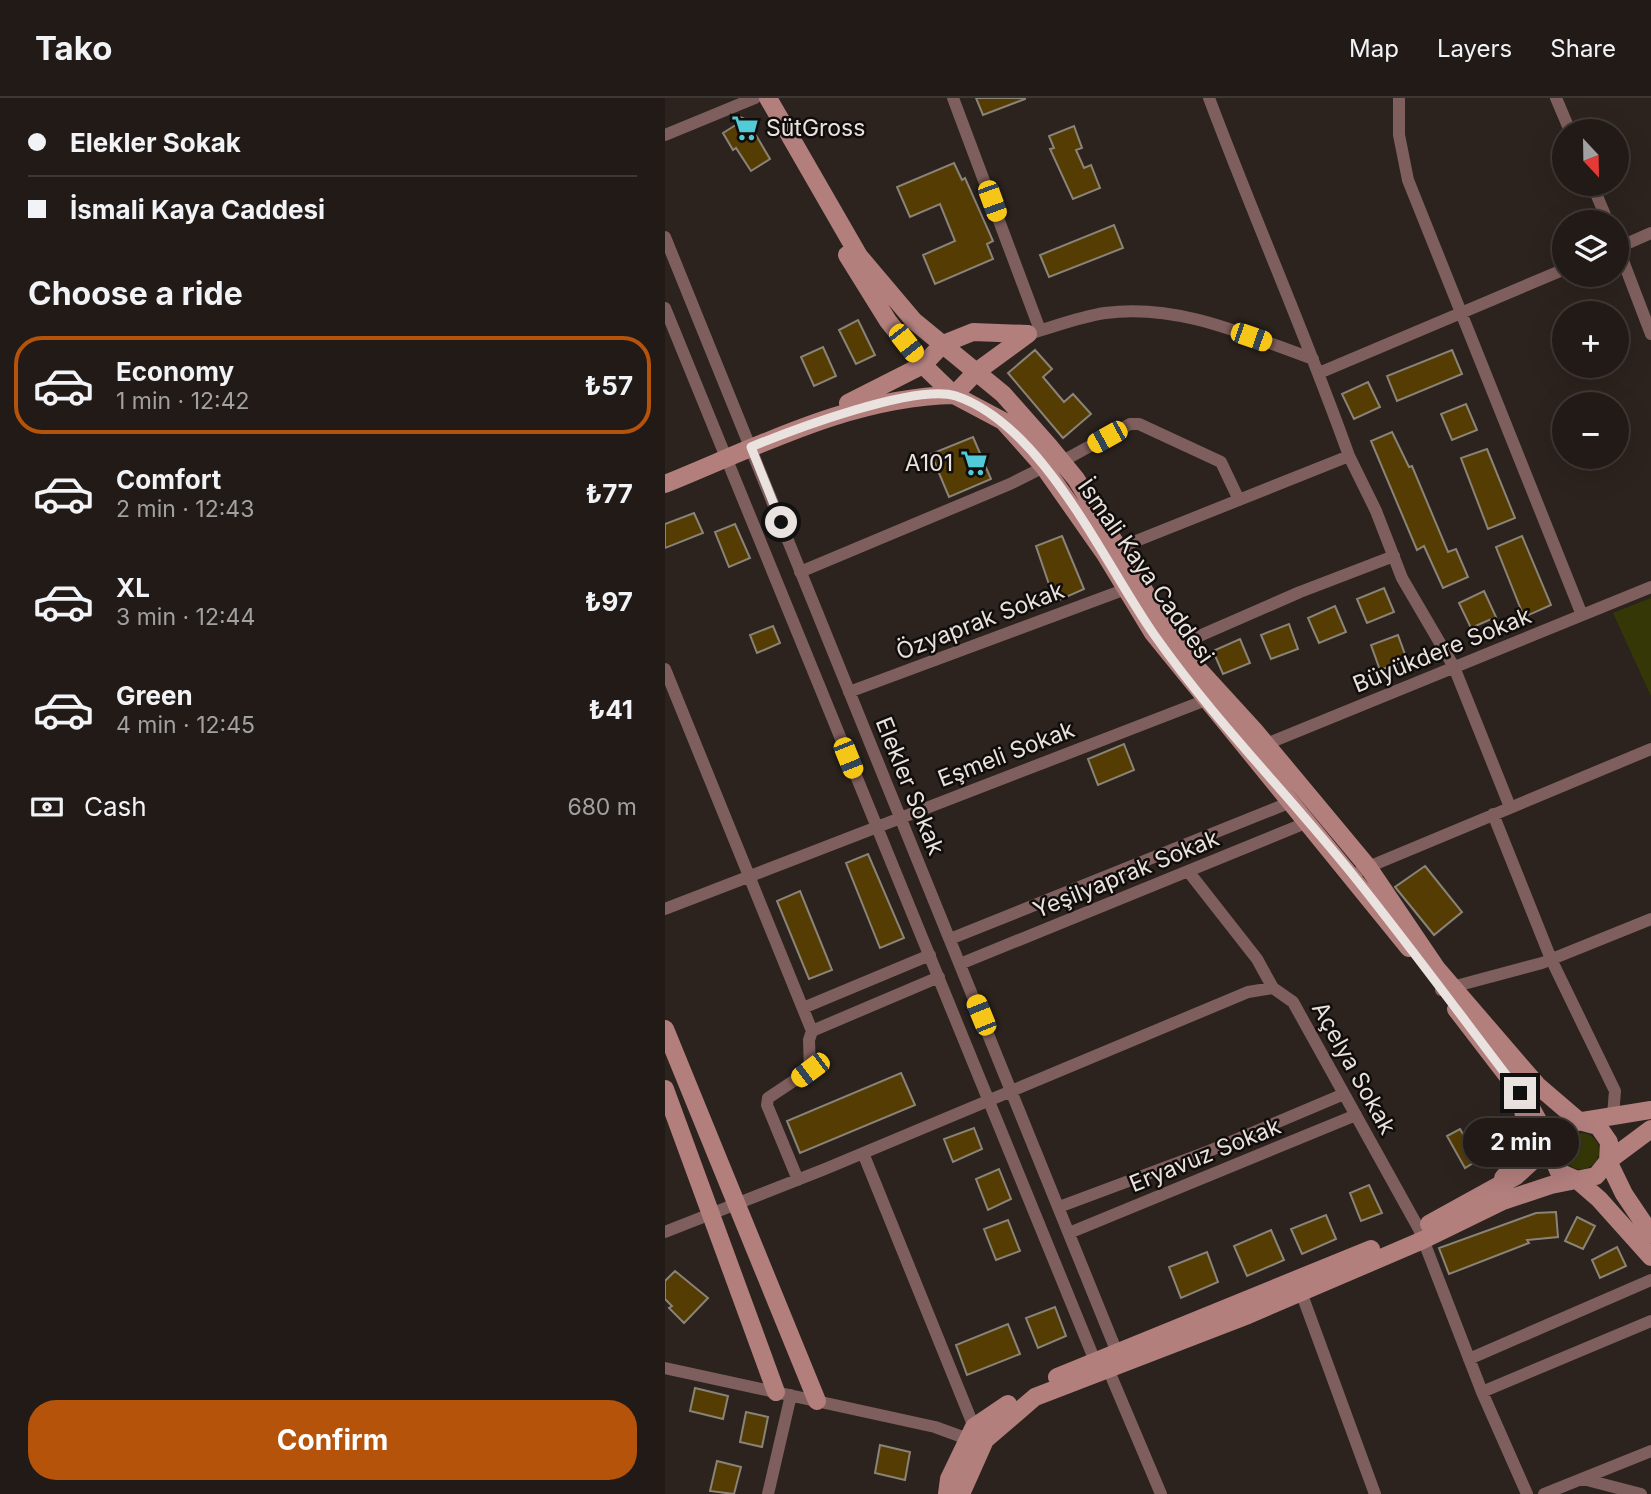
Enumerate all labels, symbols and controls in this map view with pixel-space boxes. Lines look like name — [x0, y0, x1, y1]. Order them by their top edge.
text: Tako — [35, 28, 112, 68]
text: Map — [1349, 34, 1399, 63]
text: Layers — [1437, 34, 1512, 63]
text: Share — [1550, 34, 1616, 63]
supermarket icon: SütGross — [730, 113, 760, 143]
place label: SütGross — [766, 114, 865, 142]
north arrow — [1552, 119, 1629, 196]
map controls — [1552, 119, 1629, 469]
text: Elekler Sokak — [70, 127, 241, 158]
car — [975, 178, 1010, 224]
text: İsmali Kaya Caddesi — [70, 194, 325, 225]
button: layers — [1552, 210, 1629, 287]
text: Choose a ride — [28, 274, 243, 313]
button: + — [1552, 301, 1629, 378]
car — [885, 320, 928, 366]
car — [1228, 320, 1275, 354]
icon: car — [32, 354, 95, 417]
text: Economy — [116, 356, 234, 387]
text: ₺57 — [585, 370, 633, 401]
text: 1 min · 12:42 — [116, 387, 250, 415]
button: − — [1552, 392, 1629, 469]
car — [1084, 418, 1131, 456]
supermarket icon: A101 — [959, 448, 989, 478]
place label: A101 — [905, 449, 953, 477]
icon: car — [32, 462, 95, 525]
text: Comfort — [116, 464, 221, 495]
street label: İsmali Kaya Caddesi — [1072, 474, 1220, 668]
text: ₺77 — [585, 478, 633, 509]
text: 2 min · 12:43 — [116, 495, 254, 523]
route start — [765, 506, 797, 538]
icon: car — [32, 570, 95, 633]
text: XL — [116, 572, 150, 603]
street label: Özyaprak Sokak — [892, 576, 1068, 666]
text: ₺97 — [585, 586, 633, 617]
street label: Büyükdere Sokak — [1349, 601, 1536, 699]
text: 3 min · 12:44 — [116, 603, 255, 631]
icon: car — [32, 678, 95, 741]
text: Green — [116, 680, 193, 711]
text: ₺41 — [588, 694, 633, 725]
text: 4 min · 12:45 — [116, 711, 255, 739]
street label: Elekler Sokak — [870, 713, 951, 859]
street label: Eşmeli Sokak — [934, 715, 1079, 793]
car — [831, 735, 866, 781]
icon: cash — [28, 788, 66, 826]
text: Cash — [84, 791, 147, 822]
text: 680 m — [567, 793, 637, 821]
street label: Yeşilyaprak Sokak — [1029, 824, 1223, 924]
car — [964, 992, 999, 1038]
street label: Açelya Sokak — [1306, 997, 1402, 1139]
car — [787, 1049, 834, 1091]
route end — [1504, 1077, 1536, 1109]
street label: Eryavuz Sokak — [1125, 1112, 1285, 1198]
callout: 2 min — [1462, 1118, 1578, 1166]
text: 2 min — [1490, 1128, 1552, 1156]
button: Confirm — [28, 1400, 637, 1480]

